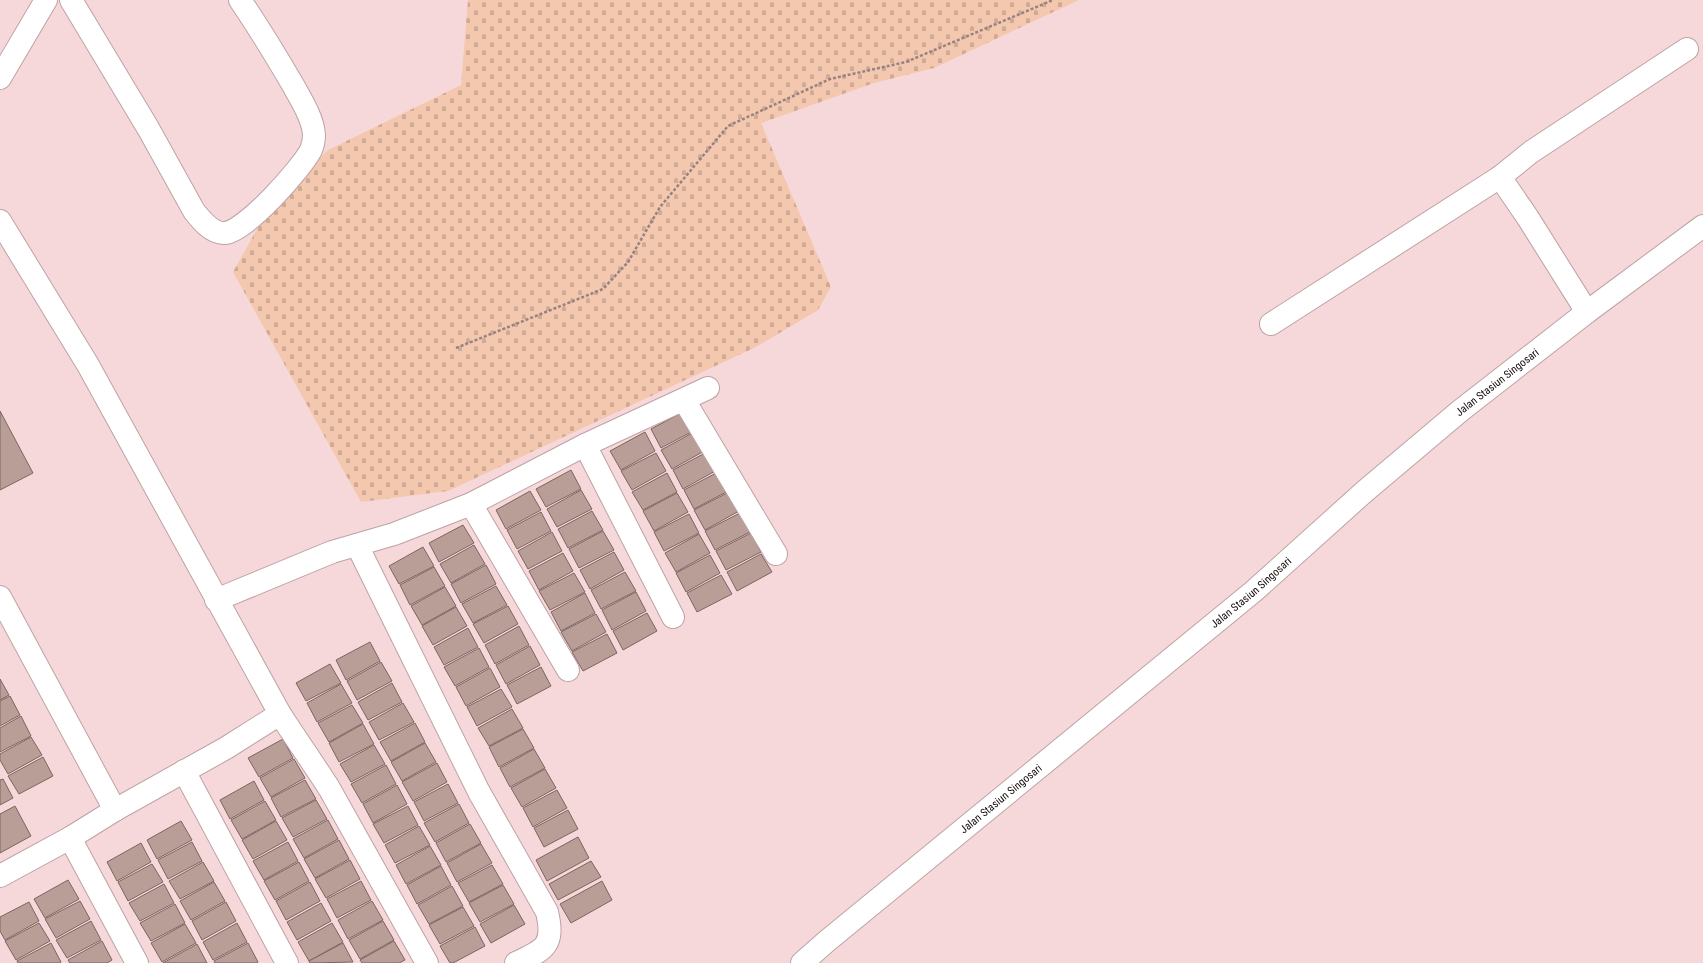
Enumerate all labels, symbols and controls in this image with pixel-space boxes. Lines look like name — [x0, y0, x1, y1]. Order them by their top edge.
street label: Jalan Stasiun Singosari — [1453, 346, 1542, 419]
street label: Jalan Stasiun Singosari — [1208, 555, 1294, 631]
street label: Jalan Stasiun Singosari — [958, 762, 1045, 836]

